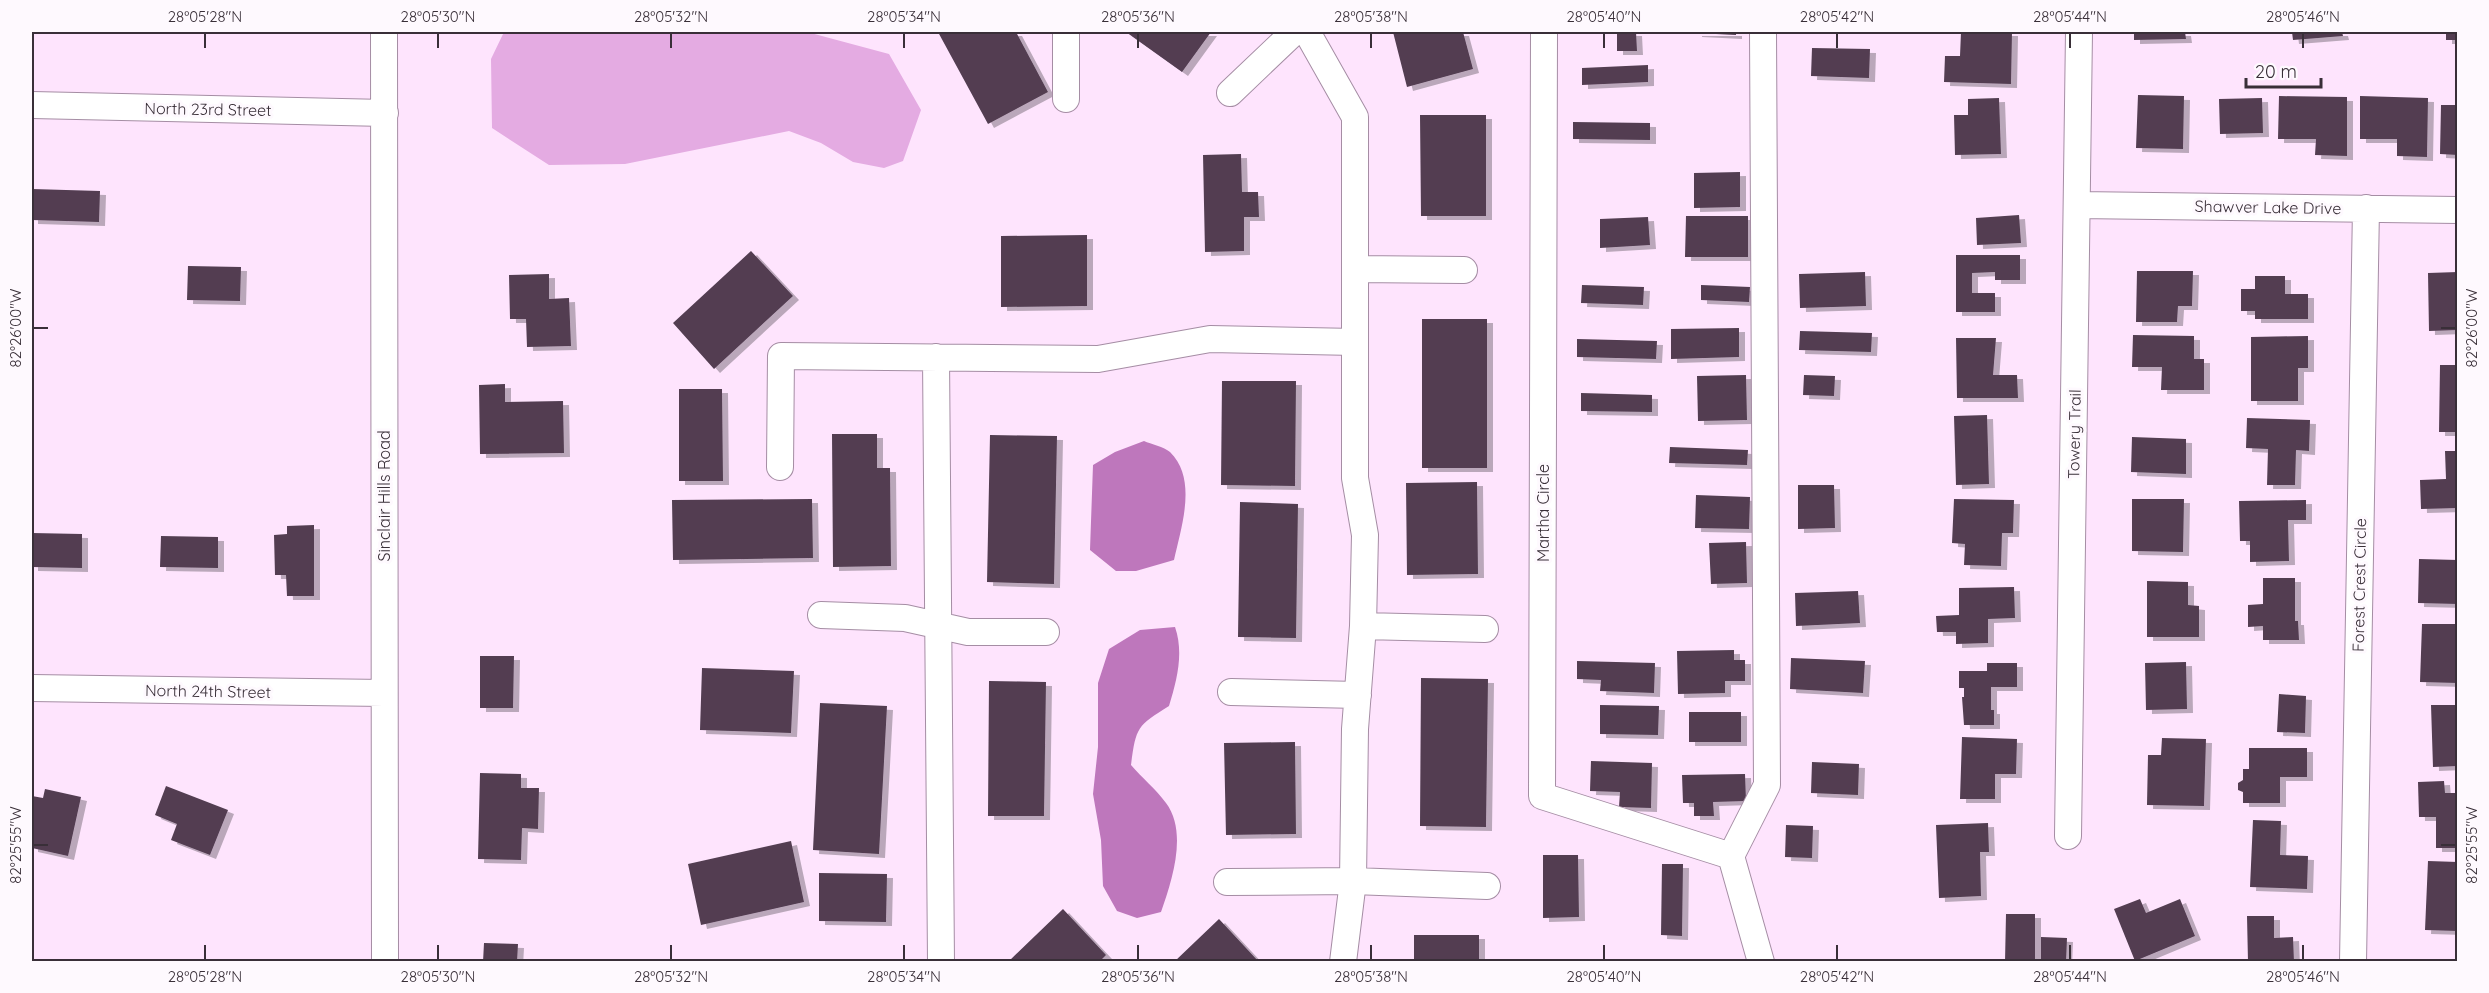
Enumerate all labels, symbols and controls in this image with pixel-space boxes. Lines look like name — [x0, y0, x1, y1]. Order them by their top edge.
text: 28°05'28"N — [168, 7, 242, 26]
text: 28°05'30"N — [401, 7, 475, 26]
text: 28°05'32"N — [634, 7, 708, 26]
text: 28°05'34"N — [867, 7, 941, 26]
text: 28°05'36"N — [1101, 7, 1175, 26]
text: 28°05'38"N — [1334, 7, 1408, 26]
text: 28°05'40"N — [1567, 7, 1641, 26]
text: 28°05'42"N — [1800, 7, 1874, 26]
text: 28°05'44"N — [2033, 7, 2107, 26]
text: 28°05'46"N — [2266, 7, 2340, 26]
scale bar — [2246, 51, 2321, 89]
text: 20 m — [2255, 60, 2297, 83]
street label: North 23rd Street — [144, 98, 272, 120]
street label: Shawver Lake Drive — [2195, 196, 2341, 218]
text: 82°26'00"W — [6, 288, 25, 367]
text: 82°26'00"W — [2462, 288, 2481, 367]
street label: Towery Trail — [2063, 389, 2085, 479]
street label: Sinclair Hills Road — [374, 430, 394, 562]
street label: Martha Circle — [1533, 464, 1553, 562]
street label: Forest Crest Circle — [2348, 518, 2370, 652]
street label: North 24th Street — [145, 680, 271, 702]
text: 82°25'55"W — [6, 806, 25, 884]
text: 82°25'55"W — [2462, 806, 2481, 884]
text: 28°05'28"N — [168, 967, 242, 986]
text: 28°05'30"N — [401, 967, 475, 986]
text: 28°05'32"N — [634, 967, 708, 986]
text: 28°05'34"N — [867, 967, 941, 986]
text: 28°05'36"N — [1101, 967, 1175, 986]
text: 28°05'38"N — [1334, 967, 1408, 986]
text: 28°05'40"N — [1567, 967, 1641, 986]
text: 28°05'42"N — [1800, 967, 1874, 986]
text: 28°05'44"N — [2033, 967, 2107, 986]
text: 28°05'46"N — [2266, 967, 2340, 986]

